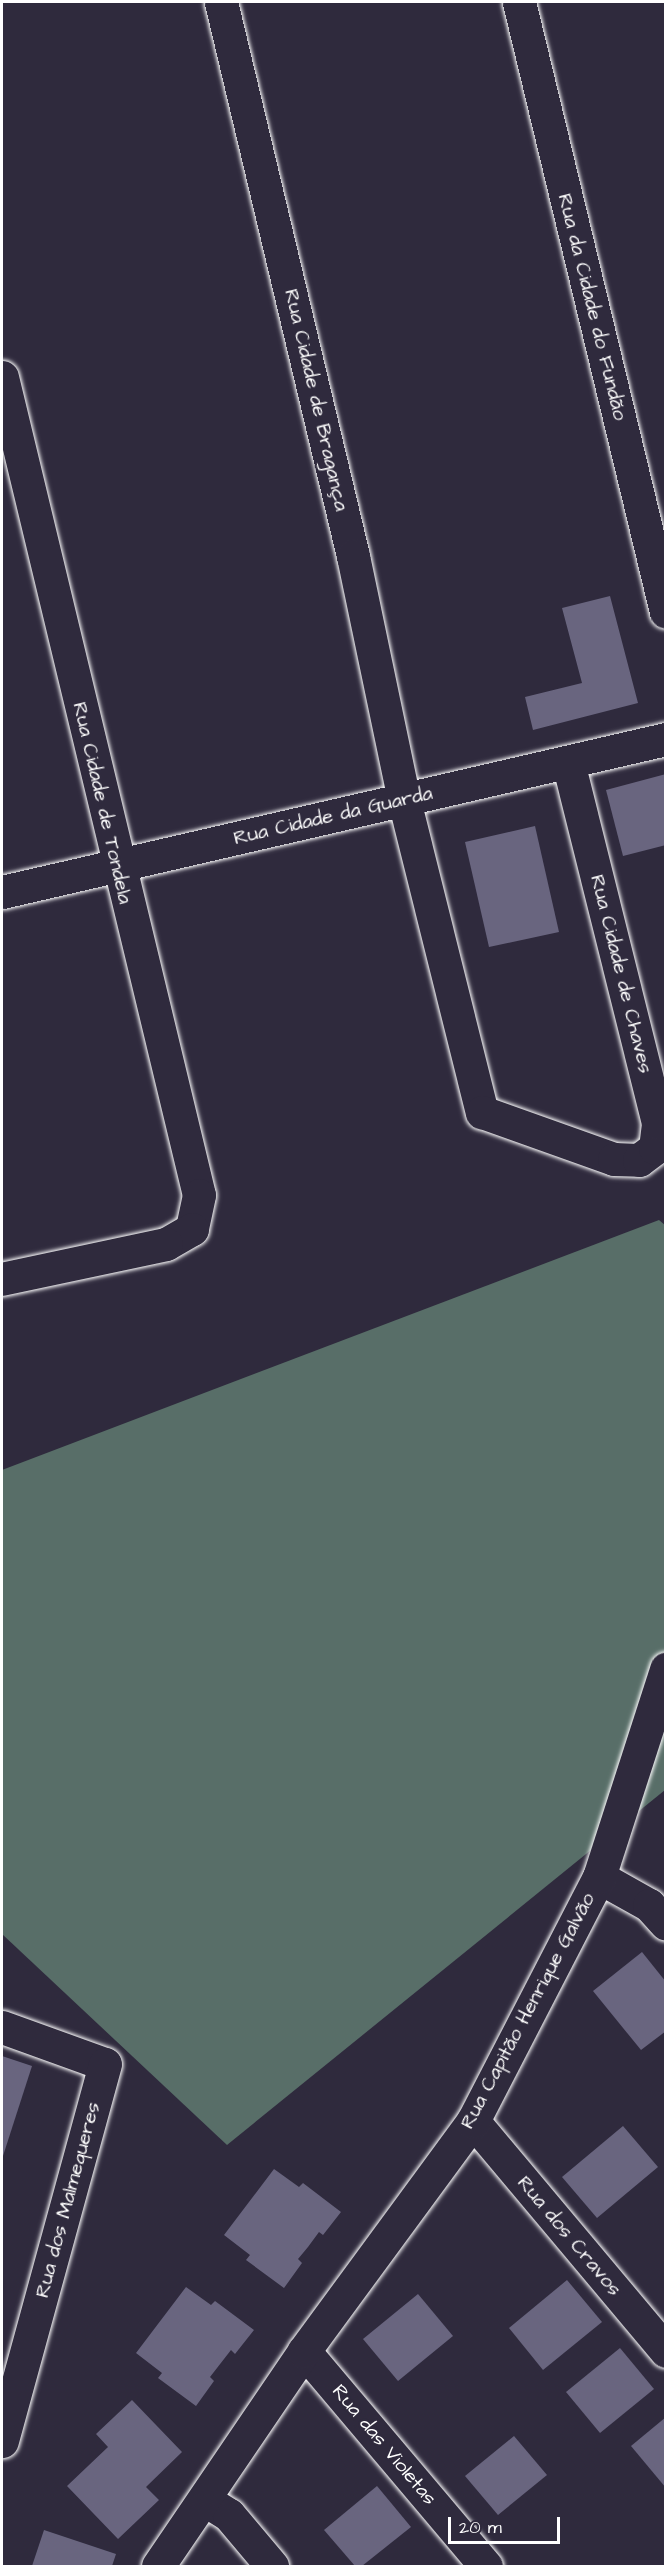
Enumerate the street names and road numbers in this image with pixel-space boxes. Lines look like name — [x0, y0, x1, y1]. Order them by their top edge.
street label: Rua da Cidade do Fundão — [552, 191, 632, 423]
street label: Rua Cidade de Bragança — [279, 287, 353, 513]
street label: Rua Cidade de Tondela — [67, 700, 137, 906]
street label: Rua Cidade da Guarda — [231, 781, 435, 851]
street label: Rua Cidade de Chaves — [585, 872, 657, 1076]
street label: Rua Capitão Henrique Galvão — [455, 1889, 601, 2133]
street label: Rua dos Malmequeres — [30, 2100, 106, 2300]
street label: Rua dos Cravos — [512, 2171, 626, 2301]
street label: Rua das Violetas — [327, 2380, 441, 2510]

